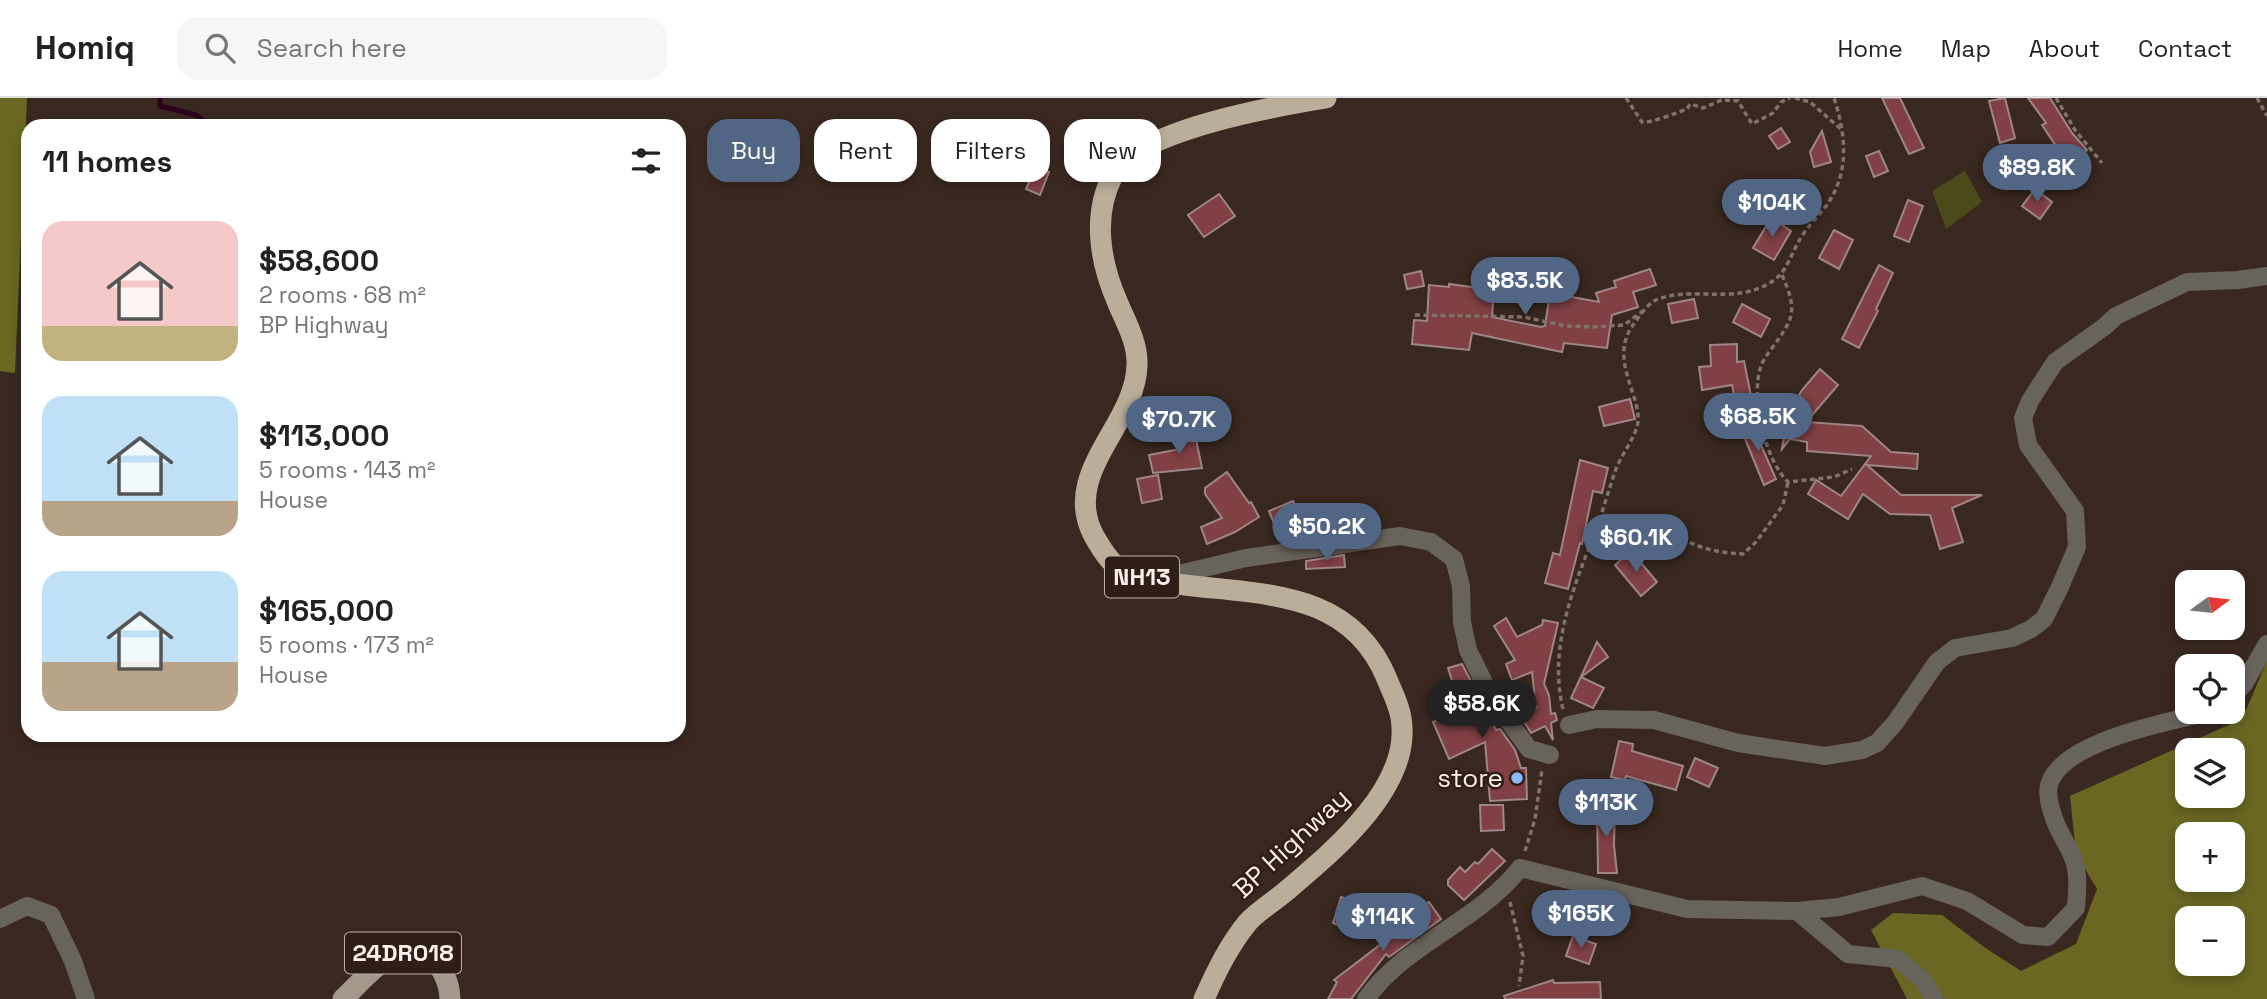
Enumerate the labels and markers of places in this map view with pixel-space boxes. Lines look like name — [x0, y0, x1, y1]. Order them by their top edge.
pin: $89.8K — [1980, 144, 2094, 204]
pin: $104K — [1723, 180, 1821, 239]
pin: $83.5K — [1468, 258, 1582, 317]
pin: $68.5K — [1701, 394, 1815, 453]
pin: $70.7K — [1122, 396, 1236, 456]
pin: $50.2K — [1270, 504, 1384, 563]
pin: $60.1K — [1579, 514, 1693, 574]
pin: $58.6K — [1425, 680, 1539, 740]
place label: store — [1437, 761, 1503, 795]
marker: store — [1509, 770, 1525, 786]
pin: $113K — [1557, 780, 1655, 839]
pin: $165K — [1532, 890, 1630, 950]
pin: $114K — [1334, 894, 1432, 953]

